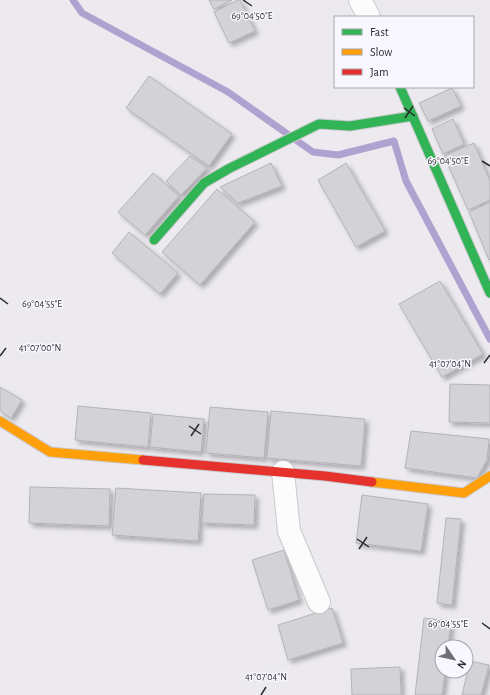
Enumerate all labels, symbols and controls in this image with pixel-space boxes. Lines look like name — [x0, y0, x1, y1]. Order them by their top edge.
text: 69°04'50"E — [231, 11, 273, 21]
legend — [334, 16, 474, 88]
text: Fast — [370, 26, 389, 38]
text: Slow — [370, 46, 392, 58]
text: Jam — [370, 66, 389, 78]
text: 69°04'50"E — [427, 156, 469, 166]
text: 69°04'55"E — [22, 299, 62, 309]
text: 41°07'00"N — [19, 343, 61, 353]
text: 41°07'04"N — [429, 359, 471, 369]
text: 69°04'55"E — [428, 619, 468, 629]
north arrow — [434, 639, 474, 679]
text: N — [455, 658, 469, 671]
text: 41°07'04"N — [245, 672, 287, 682]

